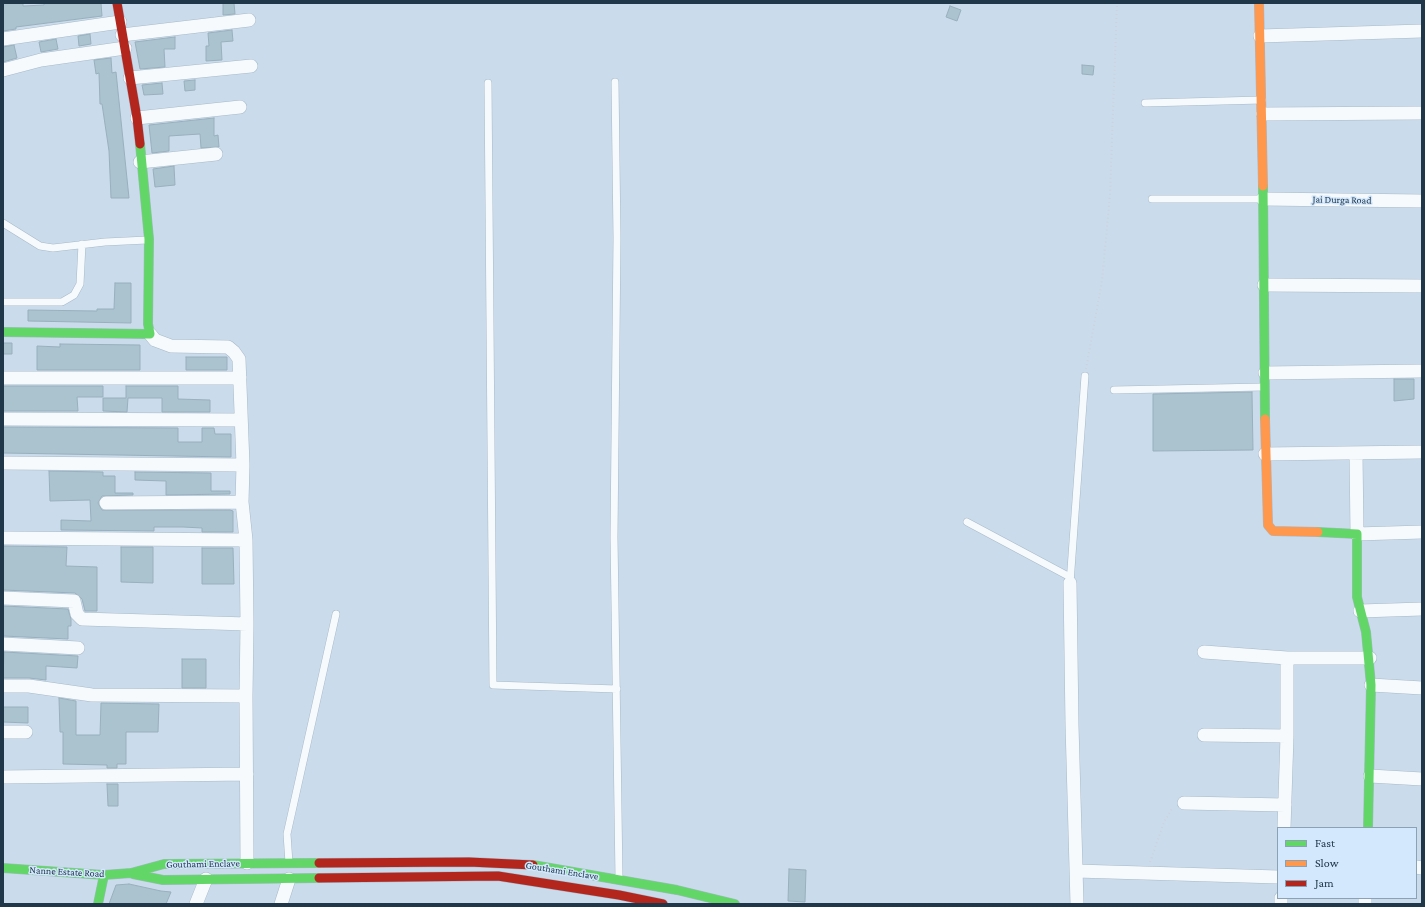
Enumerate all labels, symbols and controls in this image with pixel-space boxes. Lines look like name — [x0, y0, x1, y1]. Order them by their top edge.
street label: Jai Durga Road — [1312, 193, 1372, 207]
legend — [1277, 827, 1417, 899]
text: Fast — [1315, 836, 1335, 850]
text: Slow — [1315, 856, 1339, 870]
street label: Gouthami Enclave — [166, 857, 240, 871]
street label: Gouthami Enclave — [525, 859, 599, 883]
street label: Nanne Estate Road — [29, 864, 105, 880]
text: Jam — [1315, 876, 1334, 890]

